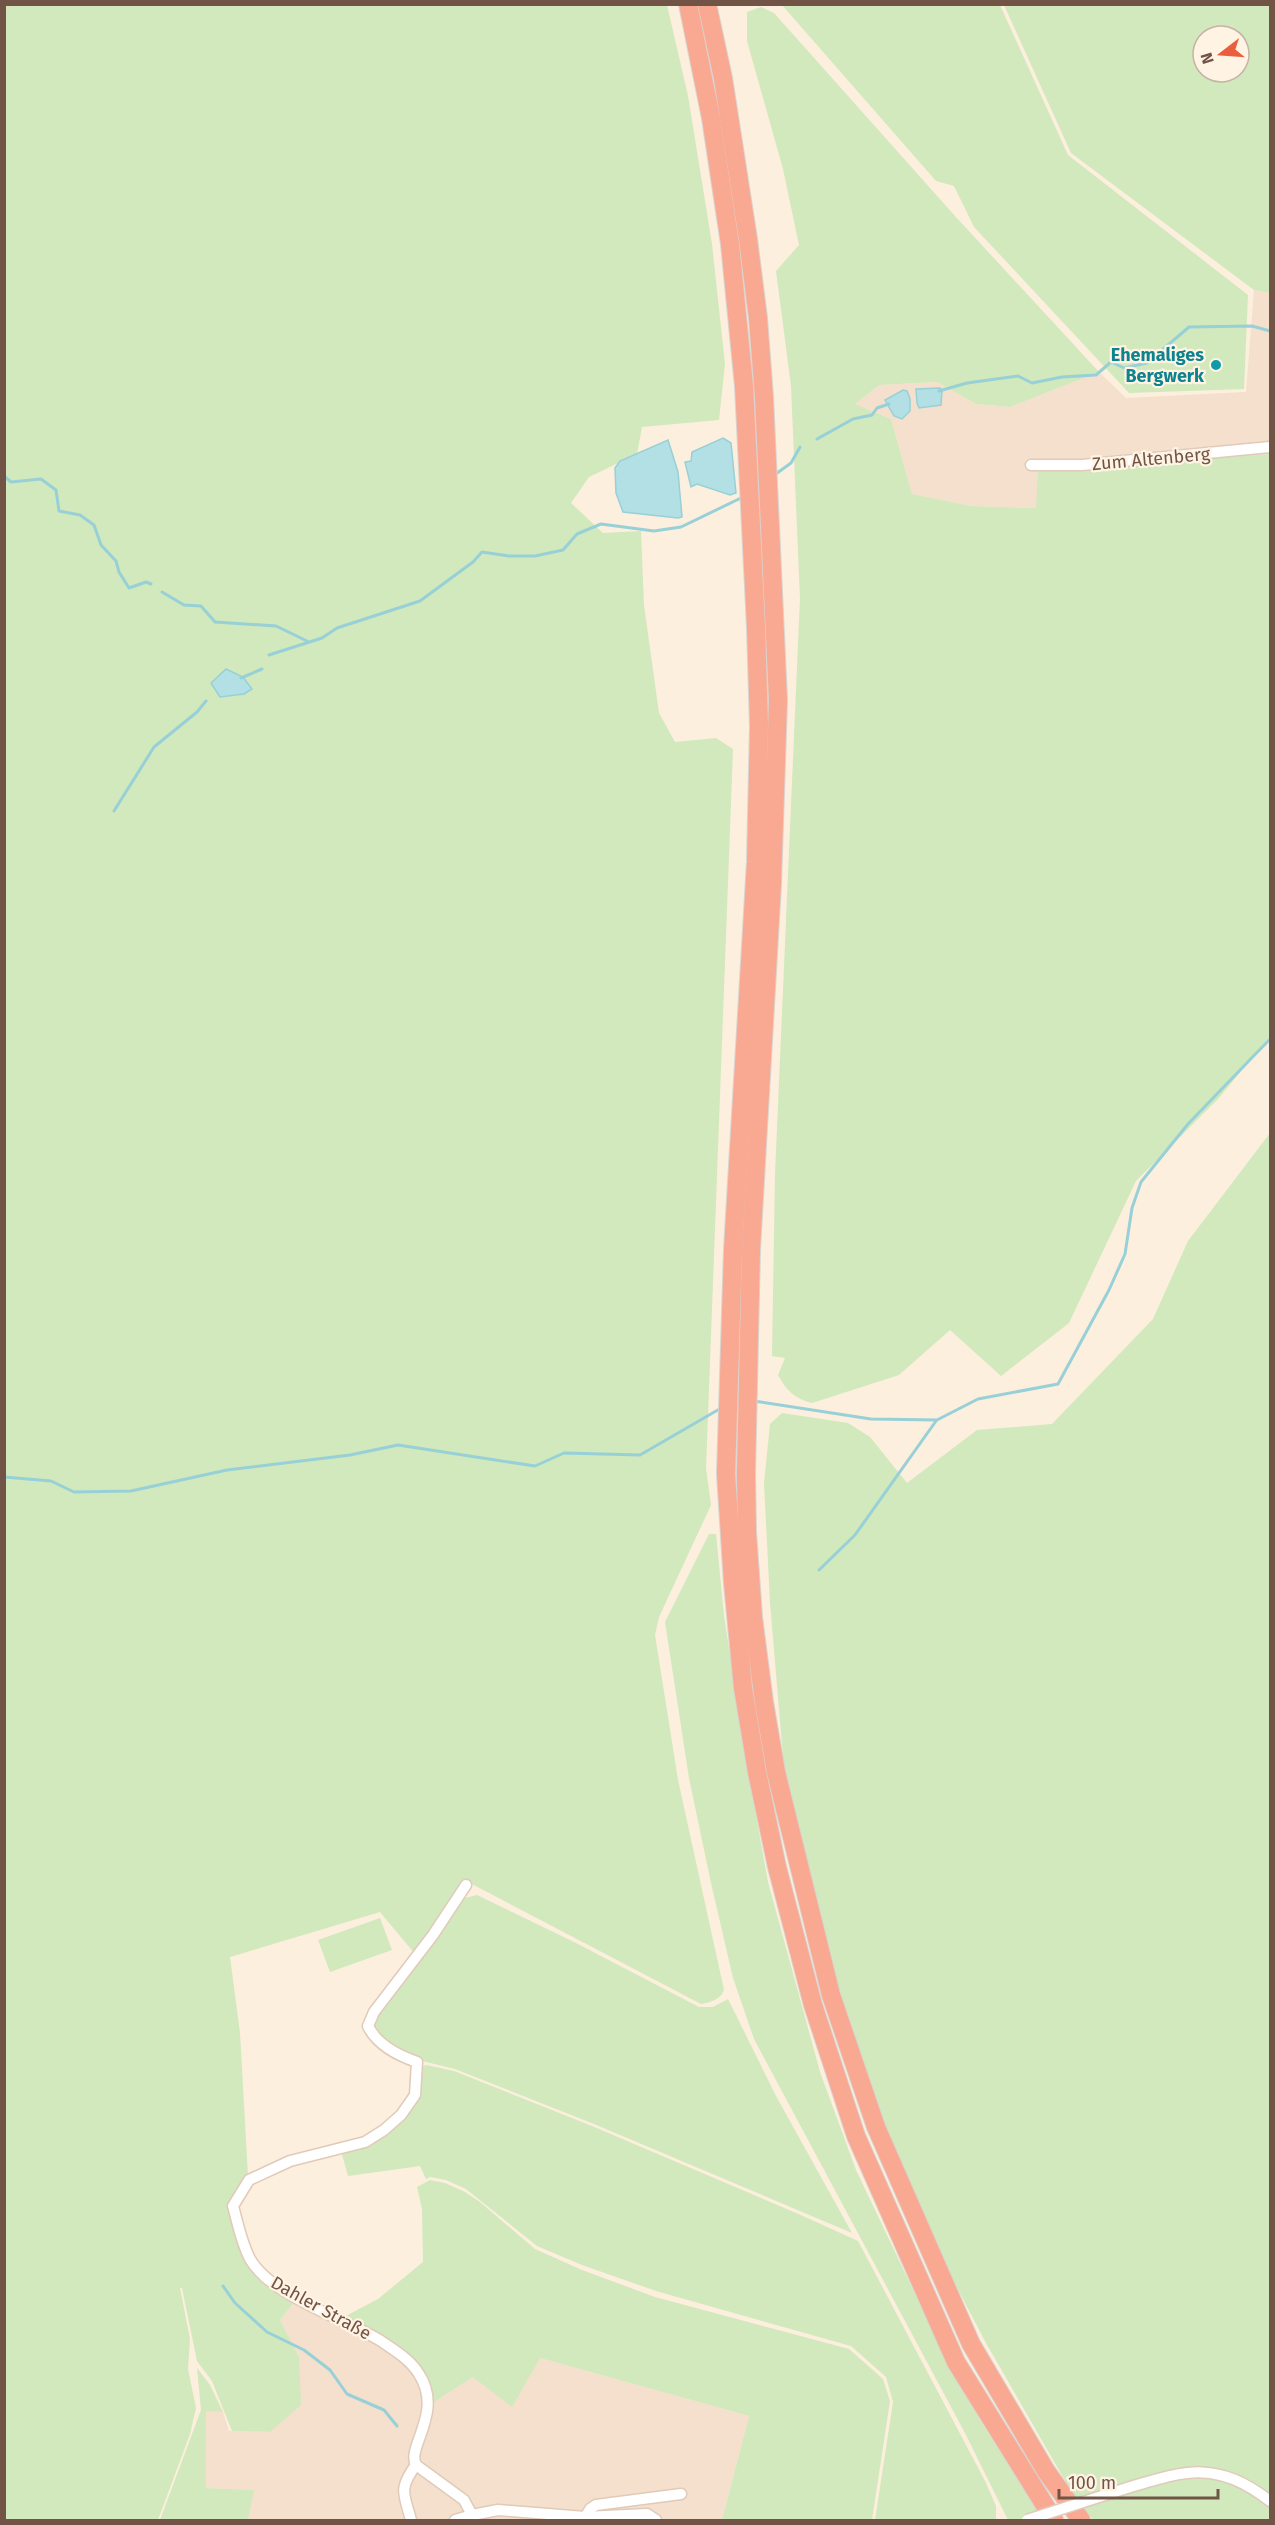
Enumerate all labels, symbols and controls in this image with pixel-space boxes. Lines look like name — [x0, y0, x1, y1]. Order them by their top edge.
north arrow — [1191, 24, 1251, 84]
text: N — [1196, 50, 1218, 66]
place label: Ehemaliges Bergwerk — [1111, 344, 1205, 387]
marker: Ehemaliges Bergwerk — [1209, 358, 1223, 372]
street label: Zum Altenberg — [1091, 443, 1212, 475]
street label: Dahler Straße — [267, 2271, 375, 2345]
scale bar — [1059, 2462, 1218, 2500]
text: 100 m — [1068, 2472, 1116, 2494]

